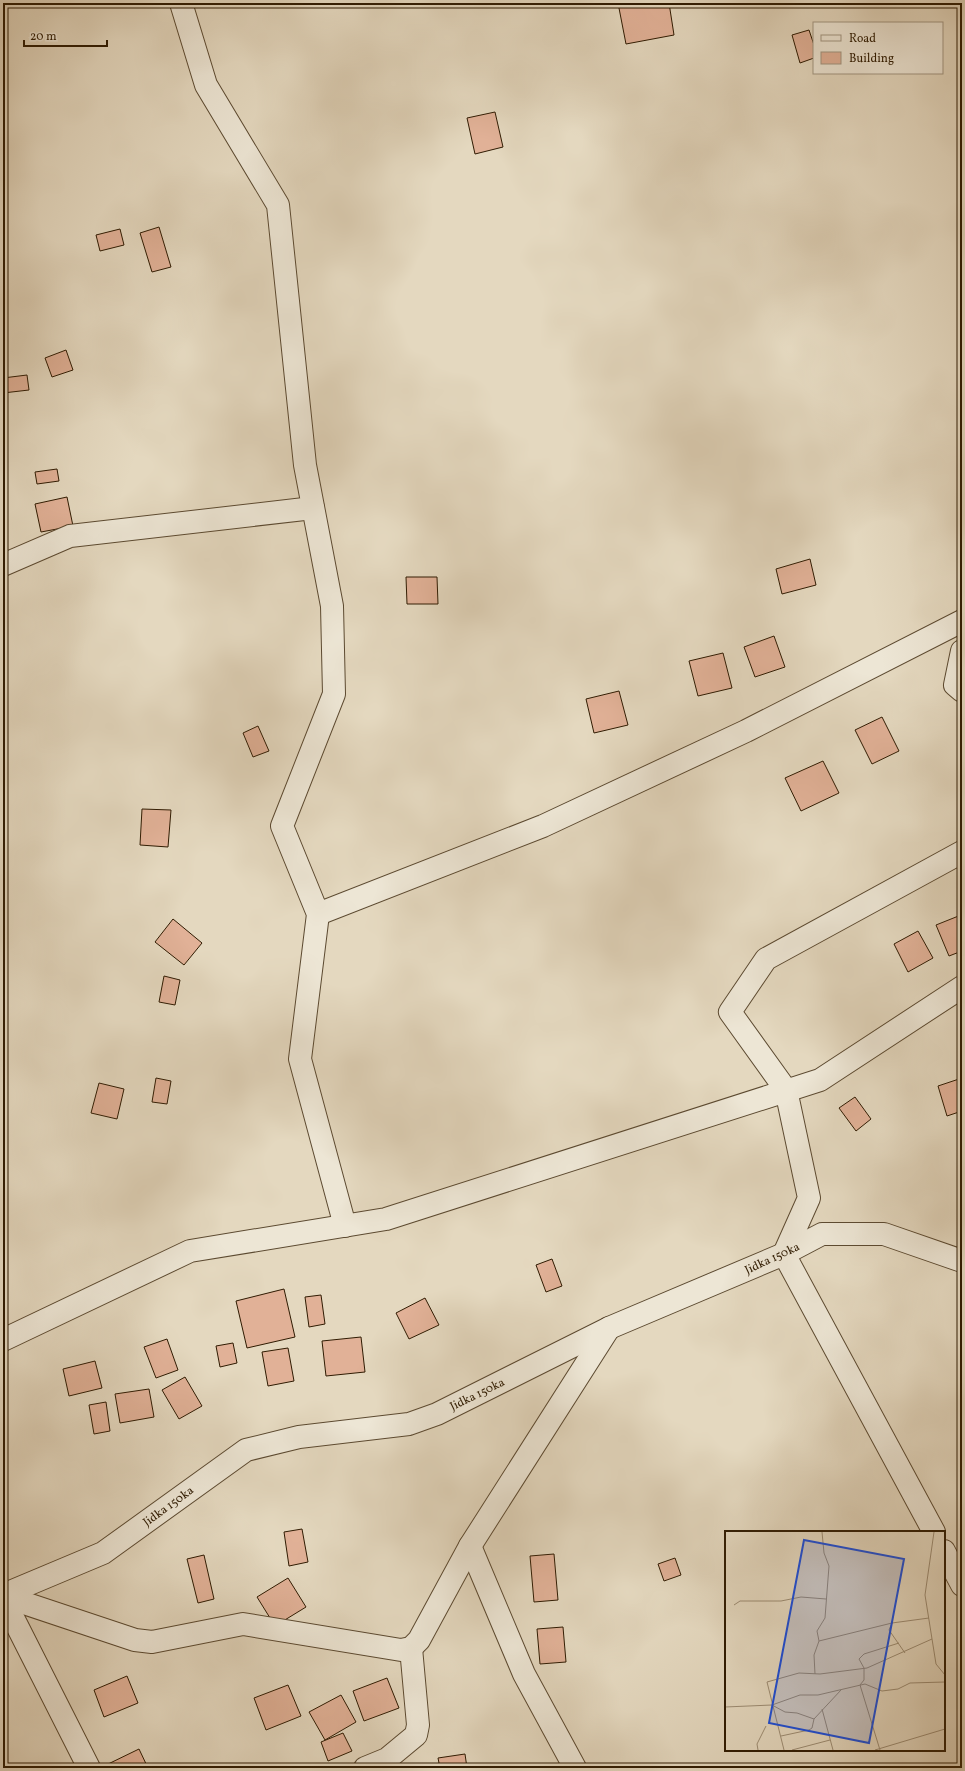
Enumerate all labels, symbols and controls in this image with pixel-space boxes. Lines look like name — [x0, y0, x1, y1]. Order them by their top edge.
scale bar — [24, 22, 107, 48]
legend — [813, 22, 943, 74]
text: 20 m — [30, 29, 57, 45]
text: Road — [849, 31, 876, 47]
text: Building — [849, 51, 894, 67]
street label: Jidka 150ka — [742, 1239, 803, 1279]
street label: Jidka 150ka — [447, 1375, 508, 1415]
street label: Jidka 150ka — [140, 1483, 197, 1531]
inset map — [725, 1531, 945, 1751]

